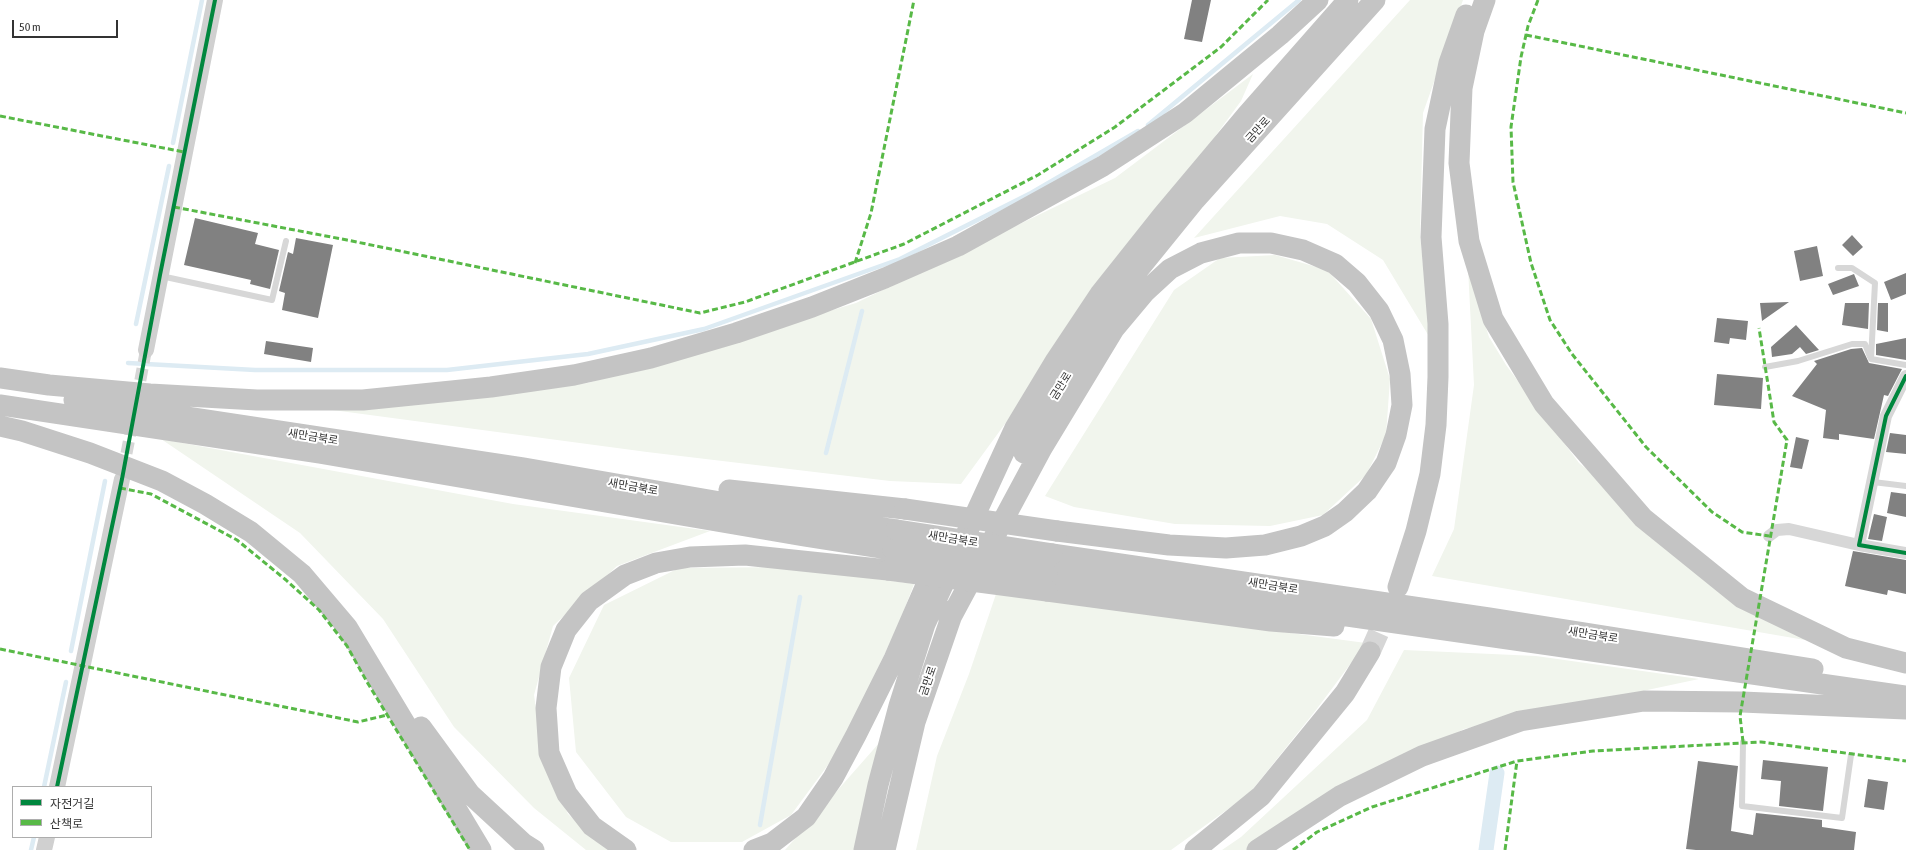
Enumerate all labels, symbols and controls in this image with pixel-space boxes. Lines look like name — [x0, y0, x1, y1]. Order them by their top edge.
scale bar — [14, 12, 120, 38]
text: 50 m — [19, 20, 41, 34]
street label: 금만로 — [1243, 114, 1273, 146]
street label: 금만로 — [1047, 370, 1075, 402]
street label: 새만금북로 — [287, 427, 339, 447]
street label: 새만금북로 — [607, 476, 659, 498]
street label: 새만금북로 — [927, 529, 979, 549]
street label: 새만금북로 — [1247, 576, 1299, 596]
street label: 새만금북로 — [1567, 625, 1619, 645]
street label: 금만로 — [917, 664, 939, 698]
legend — [12, 786, 152, 838]
text: 자전거길 — [50, 797, 94, 811]
text: 산책로 — [50, 817, 83, 831]

